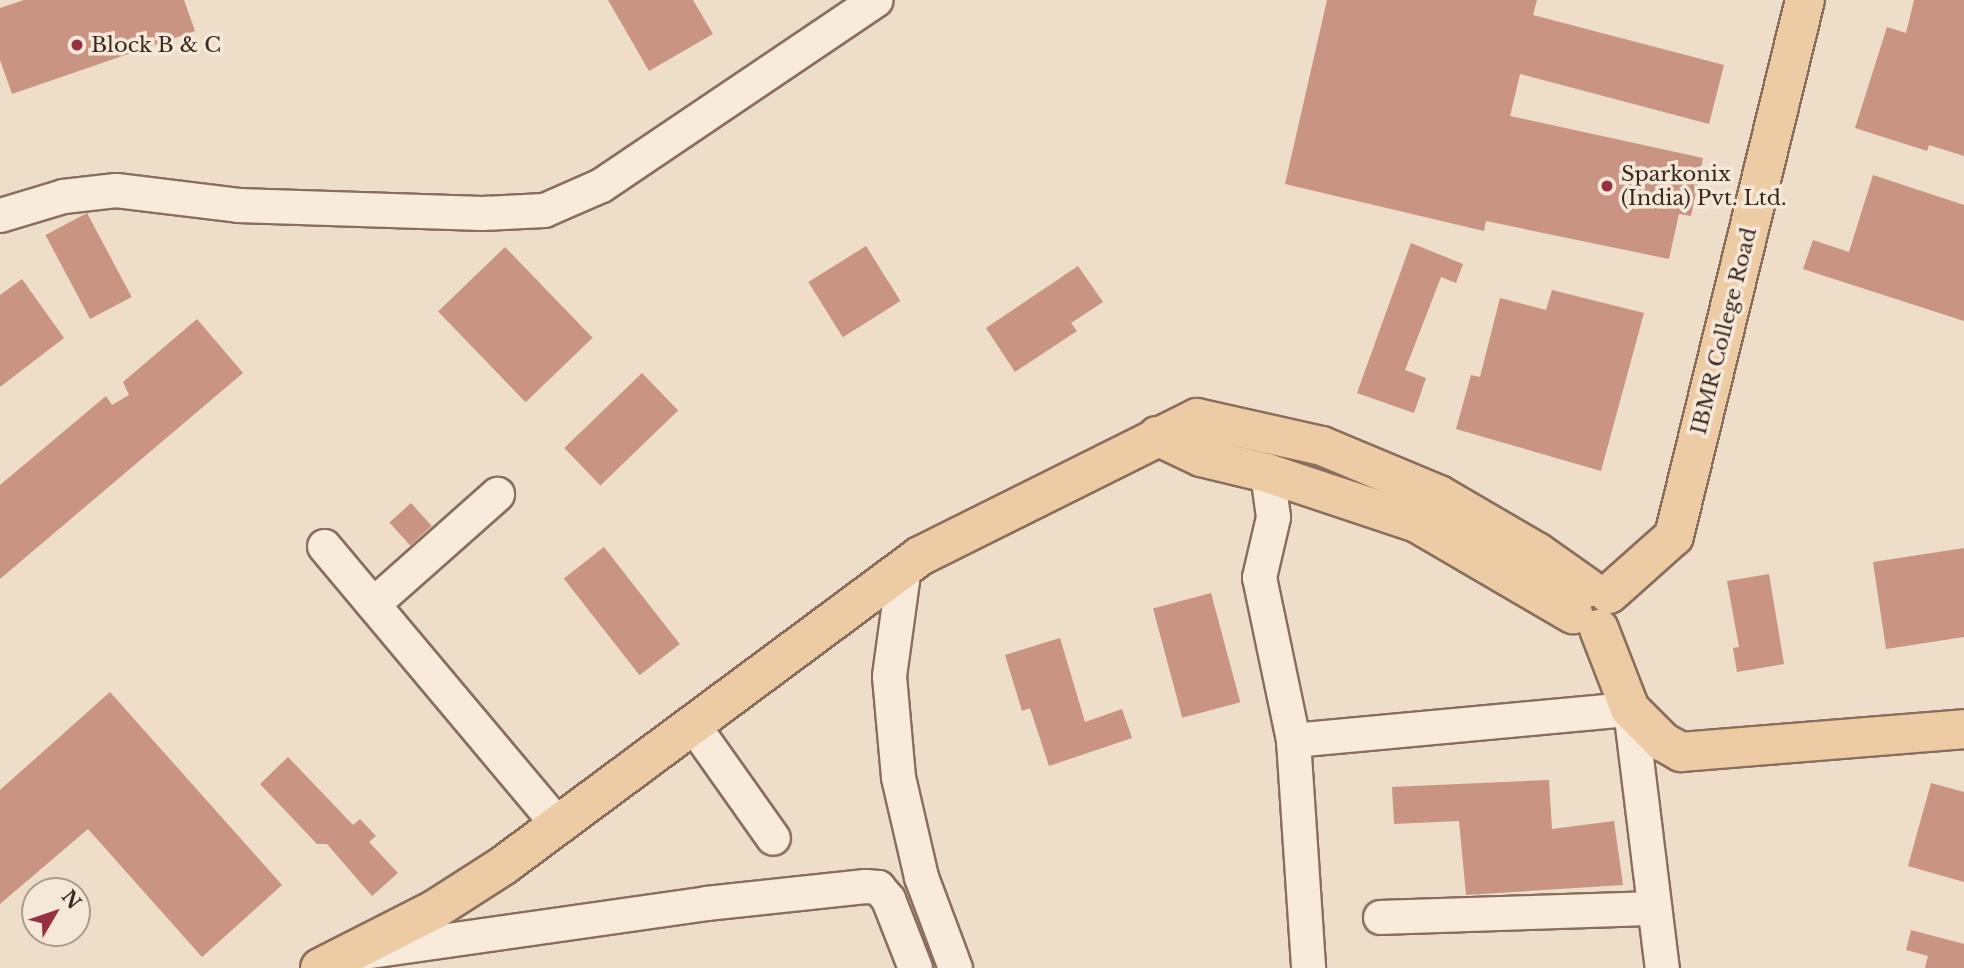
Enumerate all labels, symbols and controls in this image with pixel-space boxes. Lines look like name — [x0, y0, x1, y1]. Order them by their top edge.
place label: Block B & C — [91, 32, 221, 58]
marker: Block B & C — [69, 37, 85, 53]
place label: Sparkonix (India) Pvt. Ltd. — [1621, 161, 1786, 211]
marker: Sparkonix (India) Pvt. Ltd. — [1599, 178, 1615, 194]
street label: IBMR College Road — [1686, 225, 1762, 437]
north arrow — [21, 877, 91, 947]
text: N — [57, 886, 86, 914]

